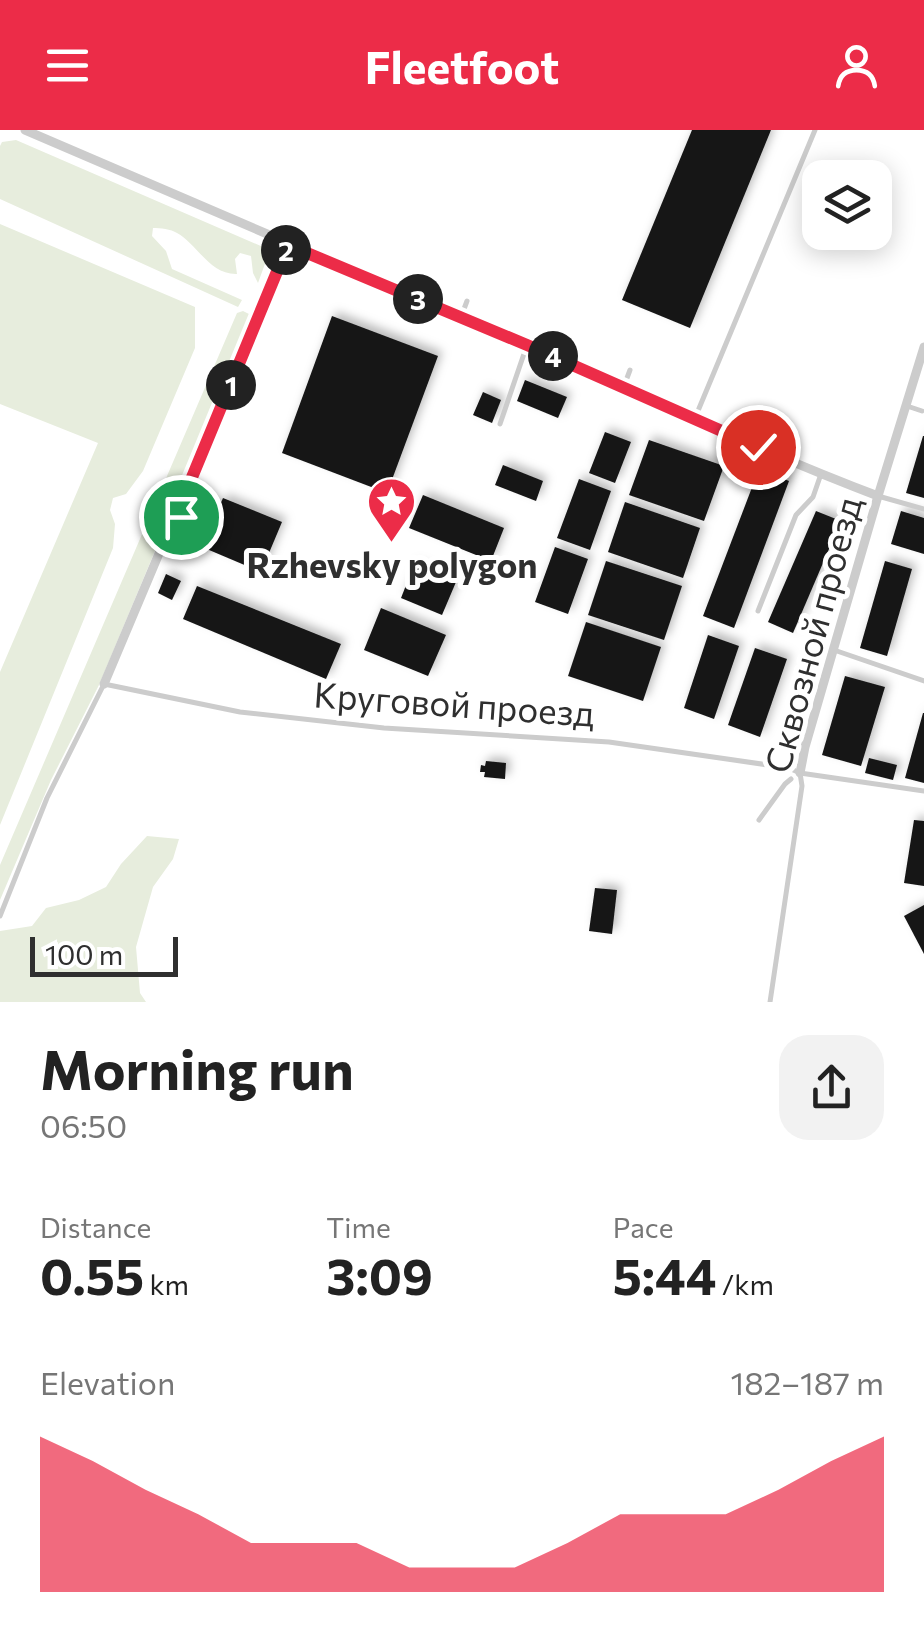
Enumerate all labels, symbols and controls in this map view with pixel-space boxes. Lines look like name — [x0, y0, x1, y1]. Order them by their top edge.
icon: menu — [40, 38, 95, 93]
text: Fleetfoot — [365, 38, 559, 93]
icon: person — [829, 38, 884, 93]
map controls — [802, 160, 892, 250]
button: layers — [802, 160, 892, 250]
pin: 2 — [261, 225, 311, 275]
text: 2 — [278, 233, 294, 267]
pin: 3 — [393, 274, 443, 324]
text: 3 — [410, 282, 426, 316]
pin: 4 — [528, 331, 578, 381]
text: 4 — [544, 339, 562, 373]
pin: 1 — [206, 360, 256, 410]
text: 1 — [225, 368, 237, 402]
pin — [716, 405, 801, 490]
icon: check — [731, 420, 786, 475]
pin — [139, 475, 224, 560]
place icon: Rzhevsky polygon — [366, 476, 418, 544]
icon: arrive — [154, 490, 209, 545]
street label: Сквозной проезд — [754, 492, 869, 777]
place label: Rzhevsky polygon — [246, 542, 538, 585]
street label: Круговой проезд — [312, 671, 596, 734]
scale bar — [30, 932, 178, 976]
text: 100 m — [45, 937, 123, 971]
text: Morning run — [40, 1034, 354, 1101]
button: share — [779, 1035, 884, 1140]
text: 06:50 — [40, 1105, 127, 1145]
text: Distance — [40, 1210, 151, 1244]
text: Time — [326, 1210, 391, 1244]
text: Pace — [613, 1210, 674, 1244]
text: 0.55 — [40, 1244, 144, 1305]
text: 3:09 — [326, 1244, 433, 1305]
text: 5:44 — [613, 1244, 716, 1305]
text: km — [144, 1267, 189, 1301]
text: /km — [716, 1267, 774, 1301]
text: Elevation — [40, 1362, 175, 1402]
text: 182–187 m — [730, 1362, 884, 1402]

